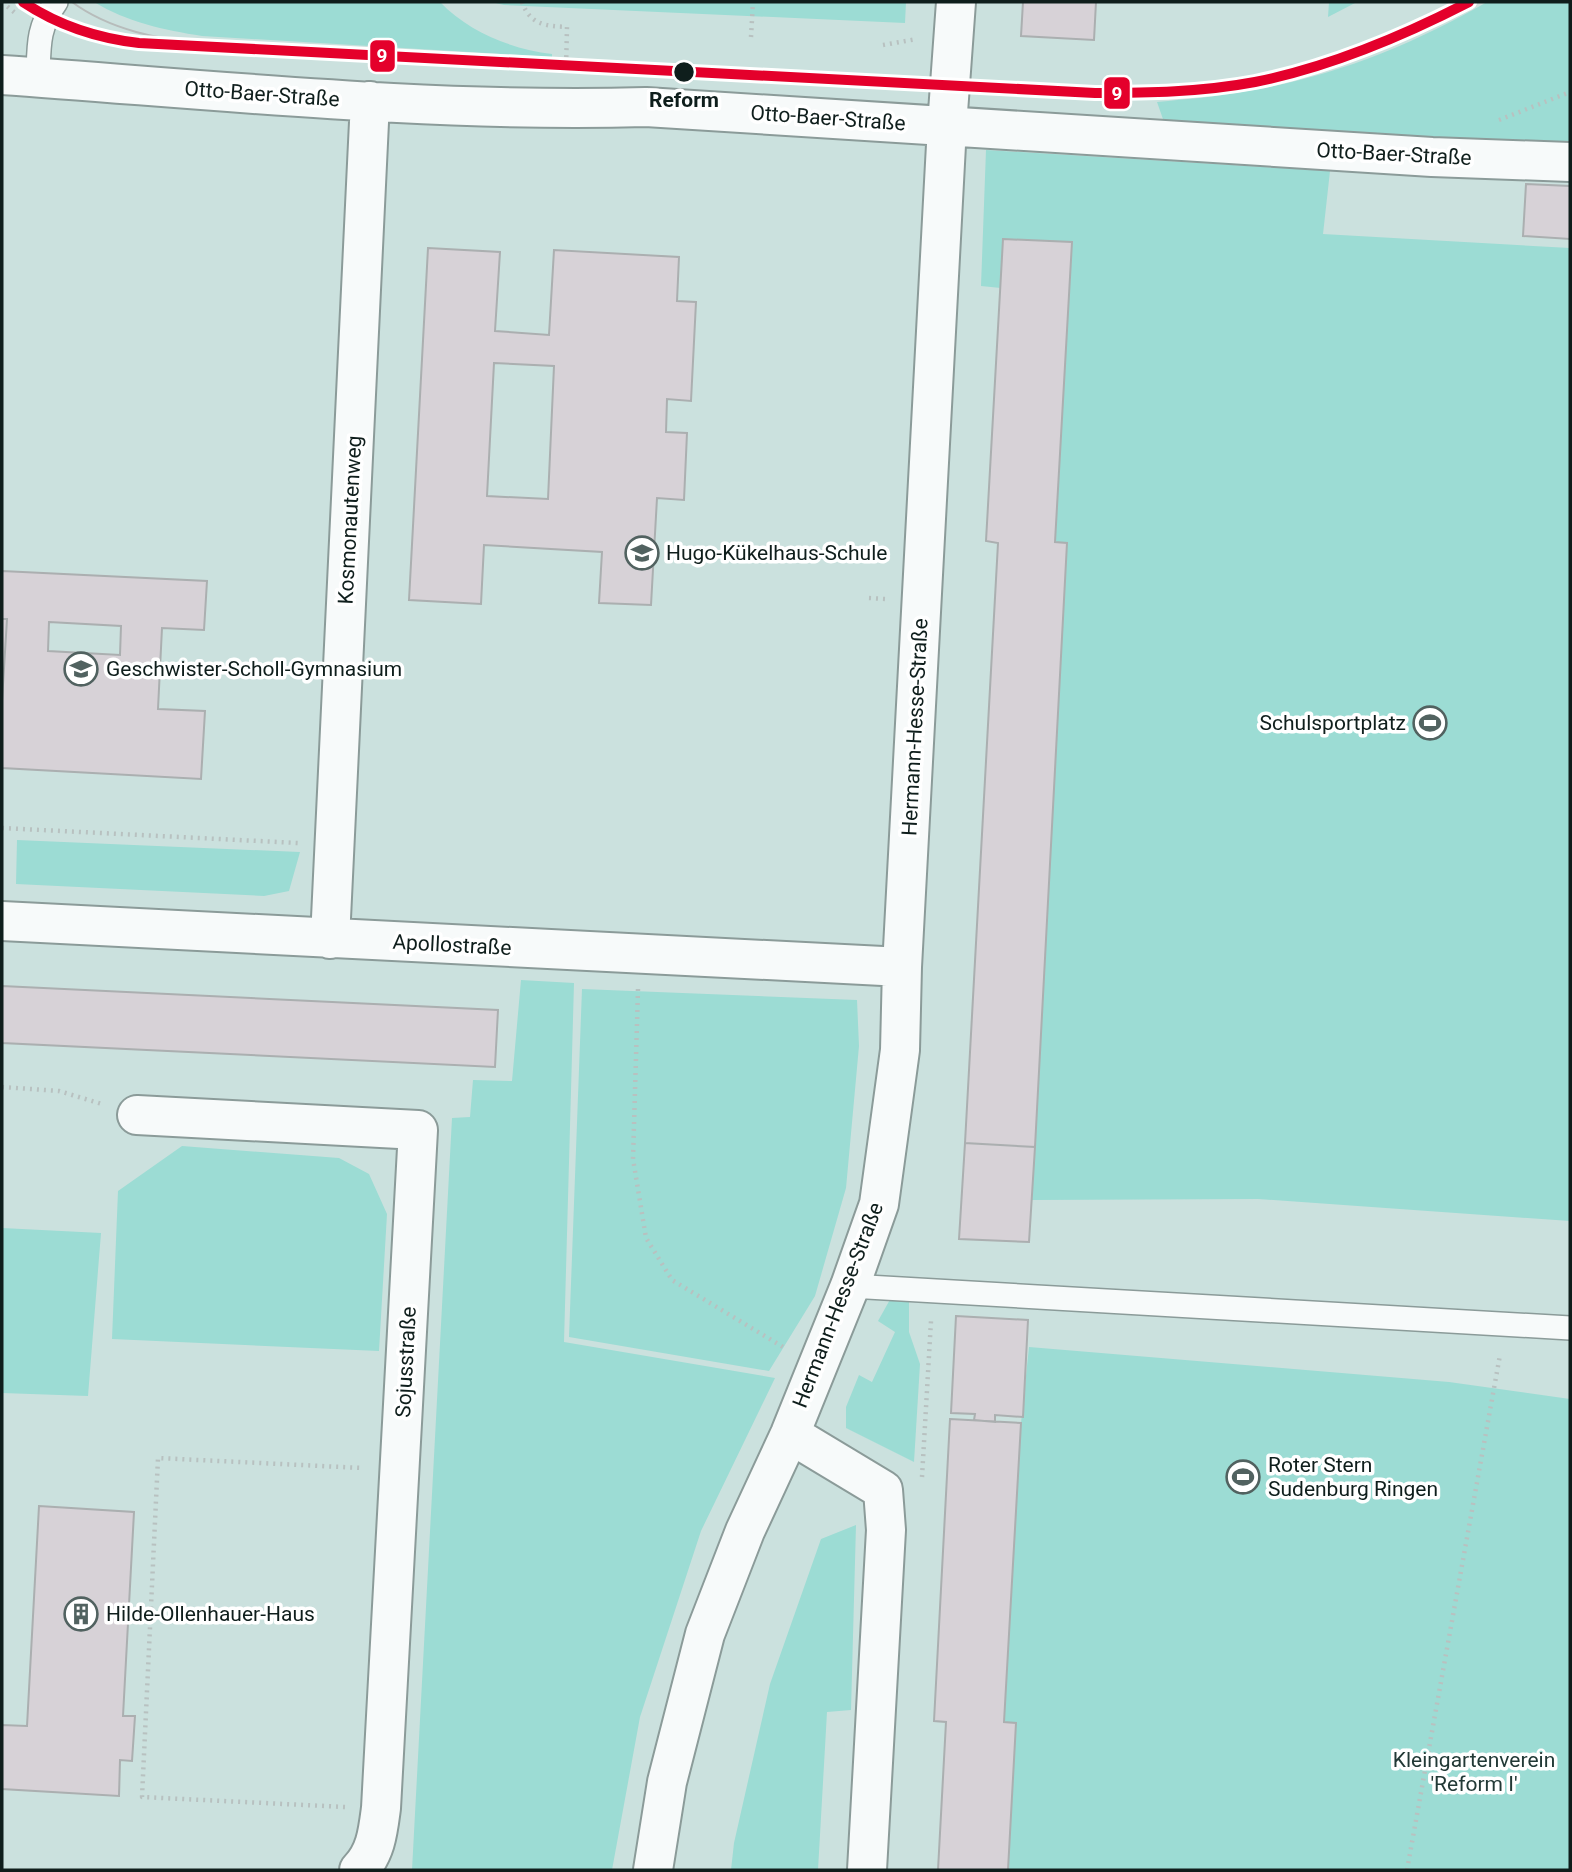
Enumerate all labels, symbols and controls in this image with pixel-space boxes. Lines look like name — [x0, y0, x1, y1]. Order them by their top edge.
line badge: 9 — [369, 39, 396, 73]
text: 9 — [377, 44, 387, 67]
marker: Reform — [672, 60, 696, 84]
line badge: 9 — [1103, 76, 1131, 110]
street label: Otto-Baer-Straße — [184, 77, 340, 111]
text: 9 — [1112, 82, 1122, 105]
place label: Reform — [649, 88, 719, 112]
street label: Otto-Baer-Straße — [750, 101, 906, 135]
street label: Otto-Baer-Straße — [1316, 138, 1472, 170]
street label: Kosmonautenweg — [334, 435, 366, 605]
school or university icon: Hugo-Kükelhaus-Schule — [623, 534, 661, 572]
place label: Hugo-Kükelhaus-Schule — [666, 541, 887, 565]
street label: Hermann-Hesse-Straße — [897, 618, 933, 836]
school or university icon: Geschwister-Scholl-Gymnasium — [62, 650, 100, 688]
place label: Geschwister-Scholl-Gymnasium — [106, 657, 402, 681]
sports icon: Schulsportplatz — [1411, 704, 1449, 742]
place label: Schulsportplatz — [1260, 711, 1406, 735]
street label: Apollostraße — [392, 930, 512, 960]
street label: Hermann-Hesse-Straße — [788, 1199, 888, 1411]
street label: Sojusstraße — [391, 1306, 421, 1418]
place label: Roter Stern Sudenburg Ringen — [1268, 1453, 1438, 1501]
sports icon: Roter Stern Sudenburg Ringen — [1224, 1458, 1262, 1496]
building icon: Hilde-Ollenhauer-Haus — [62, 1595, 100, 1633]
place label: Hilde-Ollenhauer-Haus — [106, 1602, 315, 1626]
park label: Kleingartenverein 'Reform I' — [1393, 1748, 1555, 1796]

